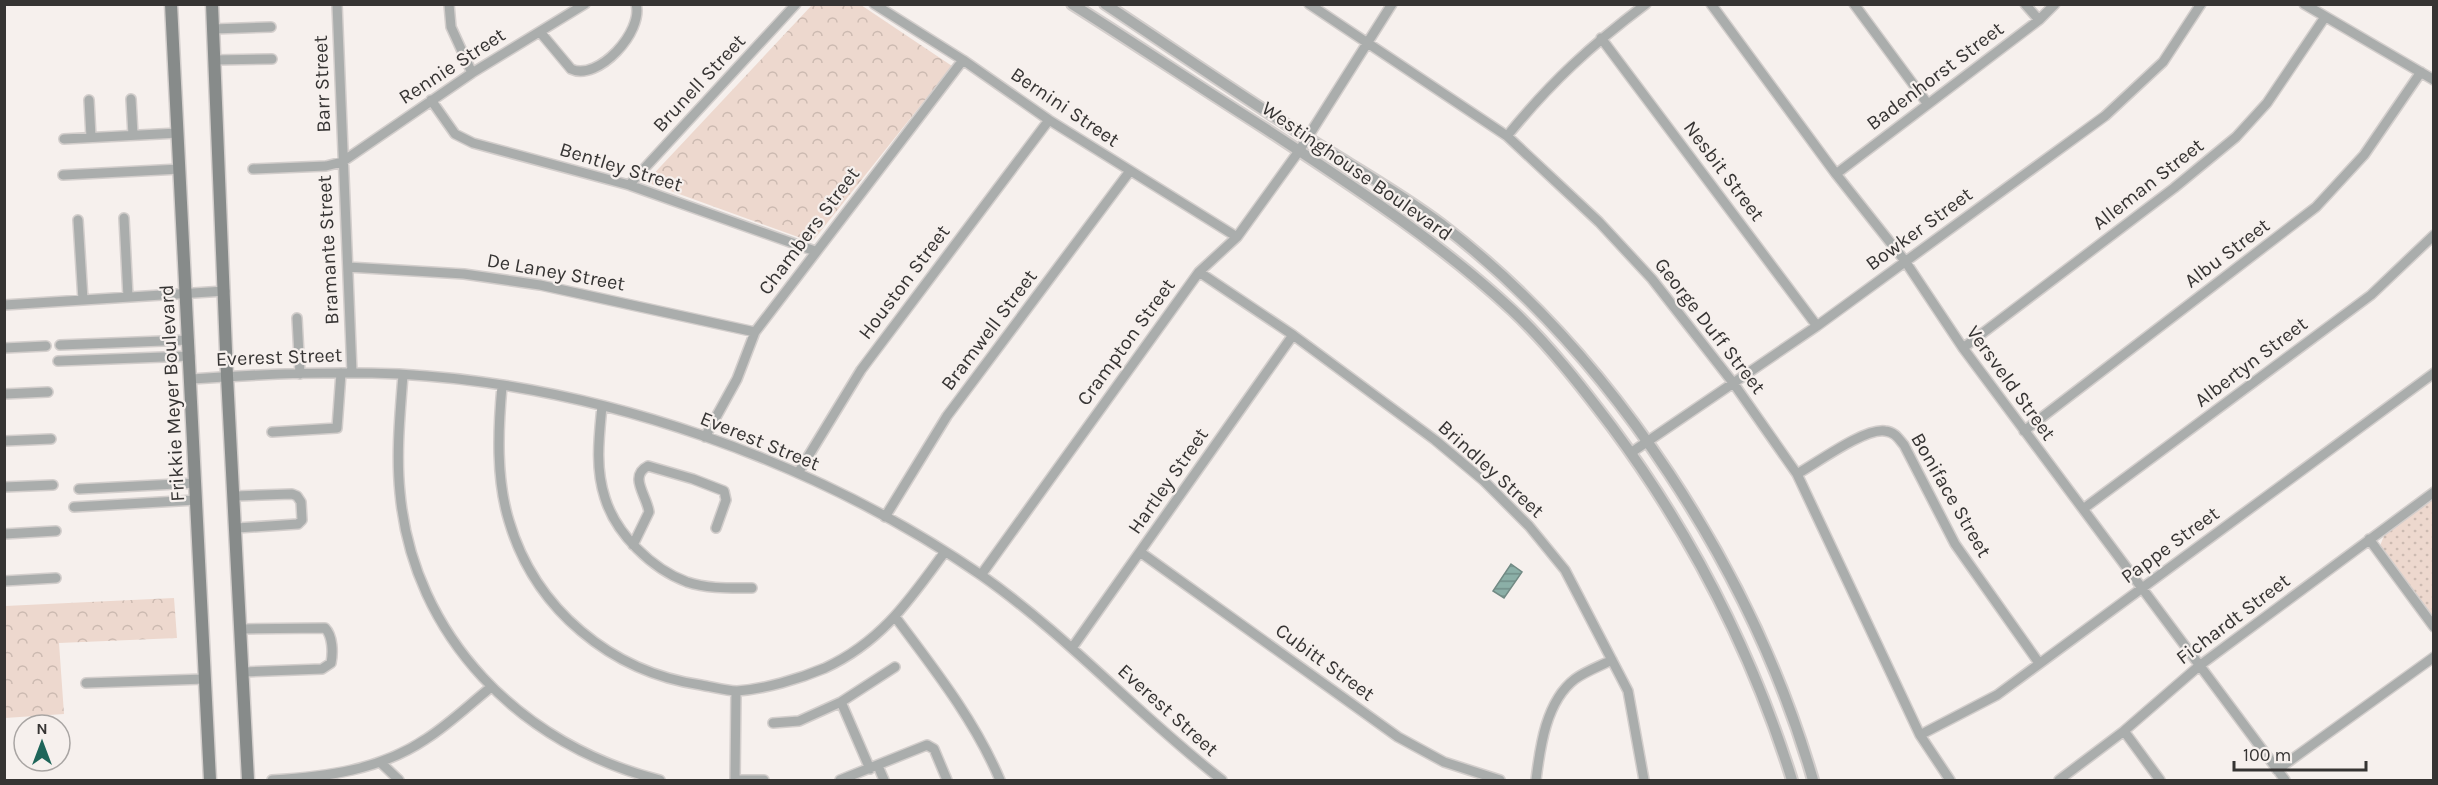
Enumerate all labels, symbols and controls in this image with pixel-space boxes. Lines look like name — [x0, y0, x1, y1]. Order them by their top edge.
street label: Badenhorst Street — [1862, 17, 2008, 135]
street label: Rennie Street — [394, 23, 510, 109]
street label: Brunell Street — [648, 29, 750, 137]
street label: Barr Street — [309, 34, 335, 133]
street label: Bernini Street — [1006, 62, 1124, 152]
street label: Westinghouse Boulevard — [1257, 96, 1457, 246]
street label: Nesbit Street — [1679, 116, 1769, 226]
street label: Alleman Street — [2088, 133, 2208, 234]
street label: Bentley Street — [557, 137, 686, 197]
street label: Chambers Street — [754, 162, 865, 299]
street label: Bramante Street — [313, 174, 343, 325]
street label: Bowker Street — [1861, 182, 1977, 275]
street label: Albu Street — [2180, 213, 2275, 292]
street label: Houston Street — [854, 220, 955, 344]
street label: De Laney Street — [485, 249, 627, 296]
street label: George Duff Street — [1650, 254, 1770, 399]
street label: Bramwell Street — [936, 265, 1042, 395]
street label: Crampton Street — [1072, 274, 1180, 410]
street label: Frikkie Meyer Boulevard — [155, 284, 189, 502]
street label: Albertyn Street — [2190, 312, 2312, 412]
street label: Versveld Street — [1962, 321, 2061, 445]
street label: Everest Street — [215, 343, 343, 371]
street label: Everest Street — [697, 407, 824, 476]
street label: Brindley Street — [1433, 415, 1549, 523]
street label: Hartley Street — [1123, 423, 1213, 538]
street label: Boniface Street — [1906, 429, 1996, 562]
street label: Pappe Street — [2117, 502, 2224, 588]
street label: Fichardt Street — [2172, 569, 2295, 669]
street label: Cubitt Street — [1271, 618, 1379, 706]
street label: Everest Street — [1113, 659, 1223, 761]
north arrow — [12, 713, 72, 773]
text: N — [36, 719, 48, 738]
scale bar — [2234, 734, 2366, 772]
text: 100 m — [2243, 744, 2291, 766]

